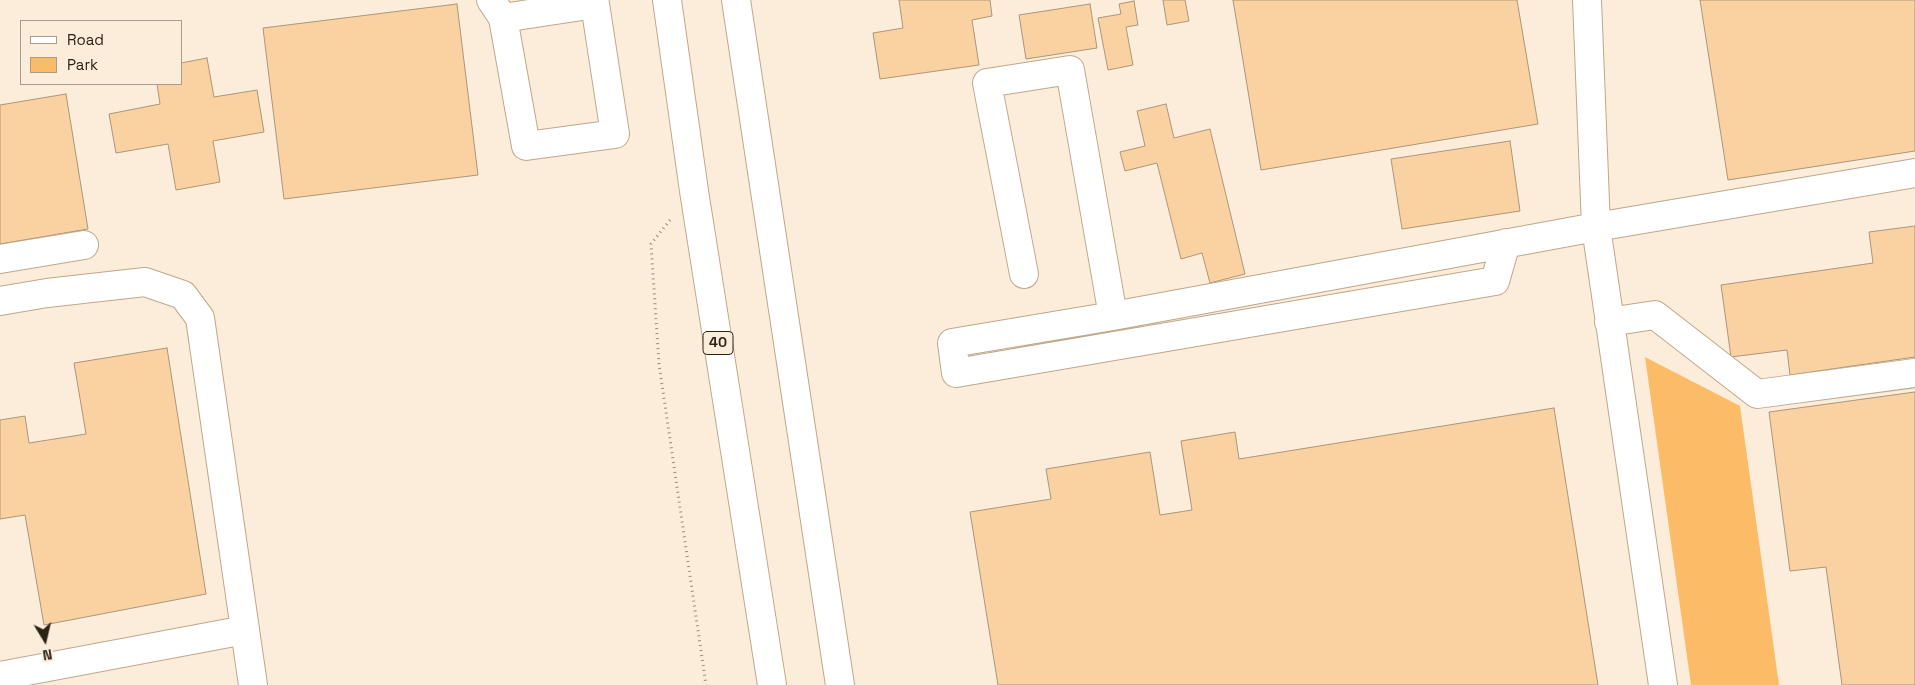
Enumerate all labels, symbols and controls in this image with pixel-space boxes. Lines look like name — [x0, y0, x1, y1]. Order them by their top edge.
legend — [20, 20, 182, 85]
text: Road — [67, 30, 104, 49]
text: Park — [67, 55, 98, 74]
road number: 40 — [703, 332, 733, 354]
north arrow — [20, 615, 70, 665]
text: N — [41, 645, 53, 664]

